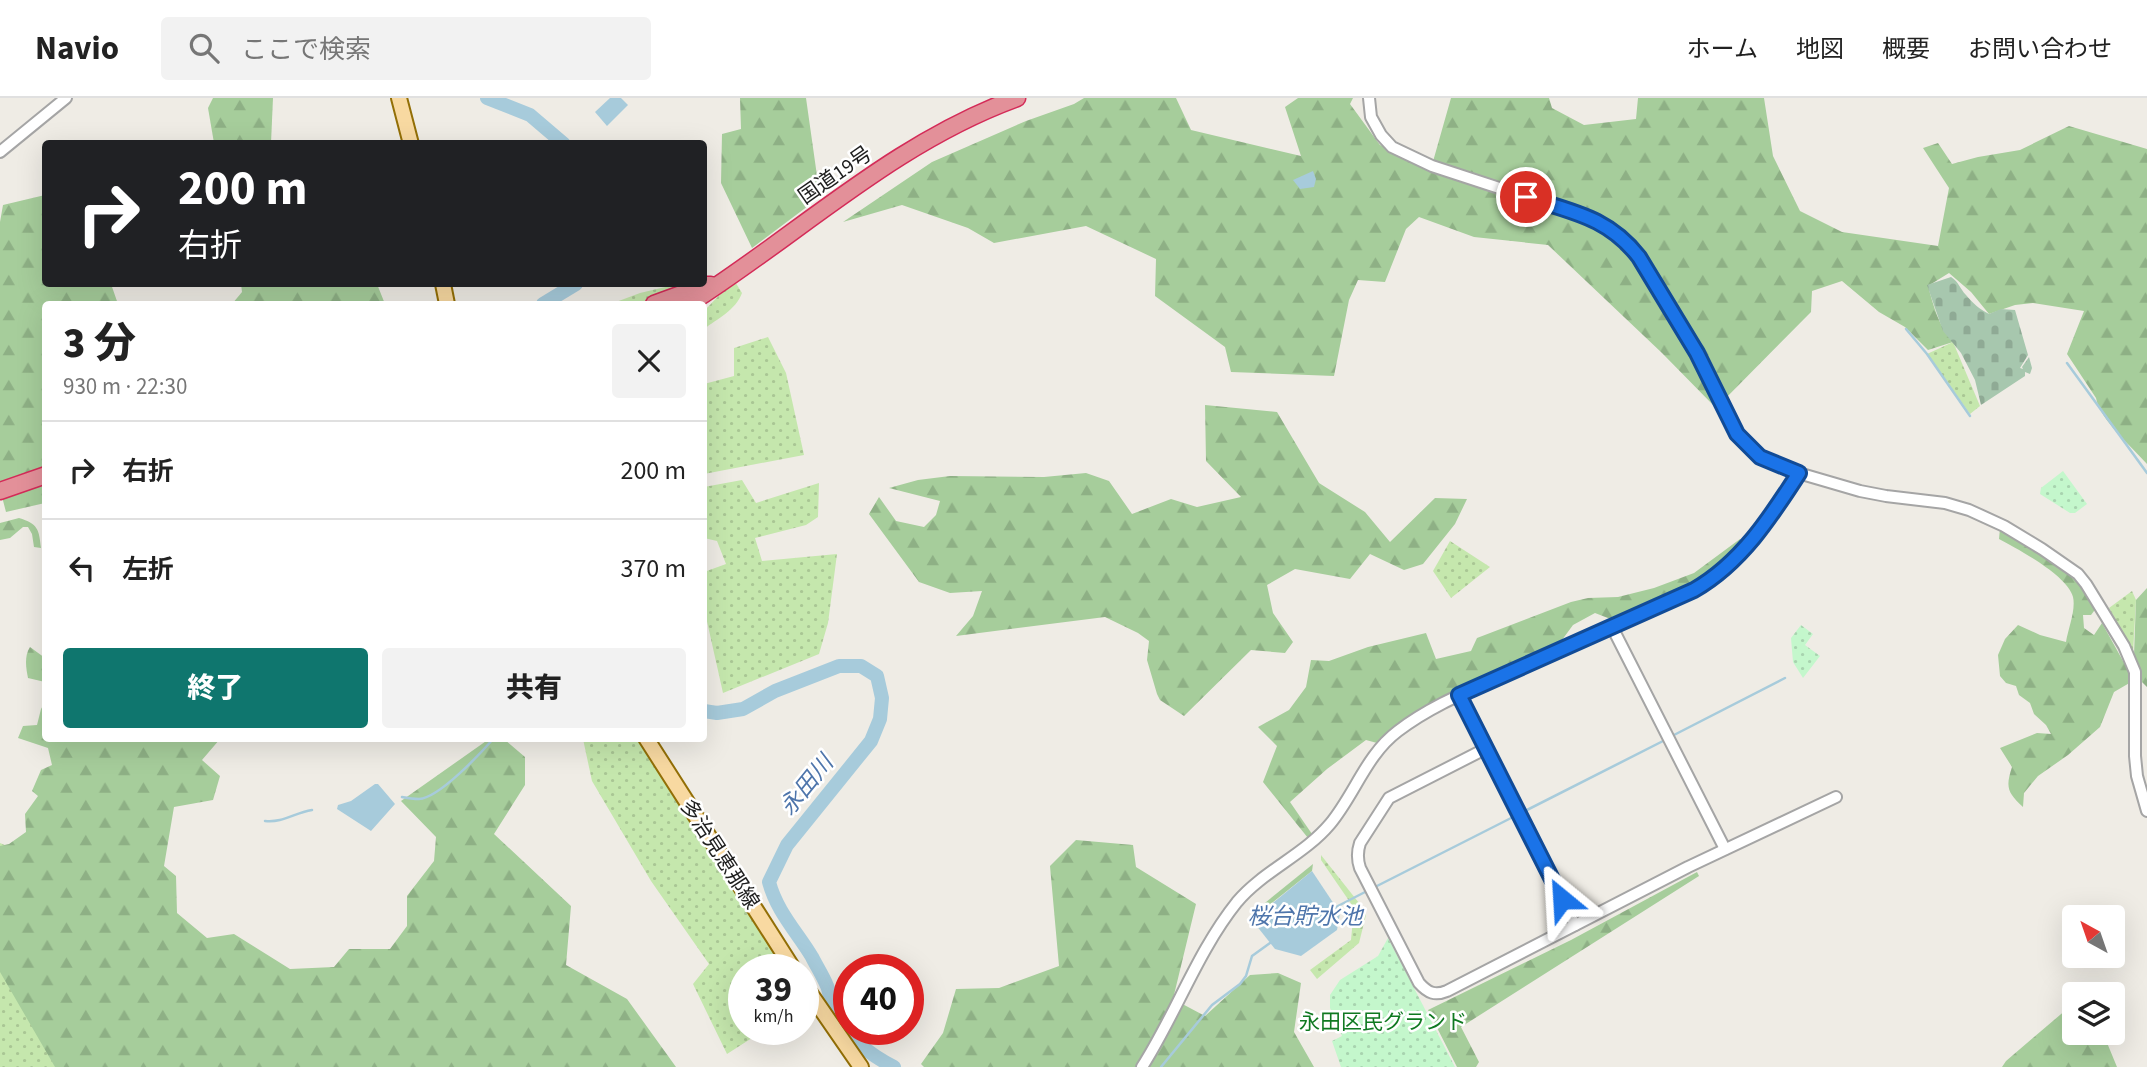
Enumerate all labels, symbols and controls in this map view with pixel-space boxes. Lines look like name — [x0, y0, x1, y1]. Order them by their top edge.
search box — [161, 17, 651, 80]
text: Navio — [35, 25, 119, 72]
icon: search — [185, 29, 223, 67]
text: ここで検索 — [241, 31, 371, 68]
text: ホーム — [1687, 32, 1758, 67]
text: 地図 — [1796, 32, 1844, 67]
text: 概要 — [1882, 32, 1930, 67]
text: お問い合わせ — [1968, 32, 2112, 67]
street label: 国道19号 — [792, 139, 878, 211]
text: 200 m — [178, 154, 307, 224]
pin — [1496, 167, 1556, 227]
icon: right — [63, 168, 154, 259]
icon: arrive — [1507, 178, 1545, 216]
text: 右折 — [178, 223, 242, 269]
text: 3 分 — [63, 314, 136, 374]
button: close — [612, 324, 686, 398]
text: 930 m · 22:30 — [63, 370, 187, 403]
icon: right — [63, 451, 101, 489]
text: 200 m — [620, 452, 686, 489]
text: 右折 — [122, 453, 174, 490]
icon: left — [63, 549, 101, 587]
text: 370 m — [620, 550, 686, 587]
text: 左折 — [122, 551, 174, 588]
button: 終了 — [63, 648, 368, 728]
button: 共有 — [382, 648, 686, 728]
water label: 永田川 — [772, 746, 843, 823]
street label: 多治見恵那線 — [673, 793, 767, 915]
position arrow — [1525, 862, 1599, 936]
water label: 桜台貯水池 — [1248, 900, 1365, 933]
north arrow — [2062, 905, 2124, 968]
map controls — [2062, 905, 2125, 1045]
speed limit sign: 40 — [833, 954, 924, 1045]
text: 39 — [755, 965, 792, 1015]
button: layers — [2062, 982, 2125, 1045]
text: km/h — [754, 1004, 793, 1029]
park label: 永田区民グランド — [1299, 1007, 1467, 1037]

